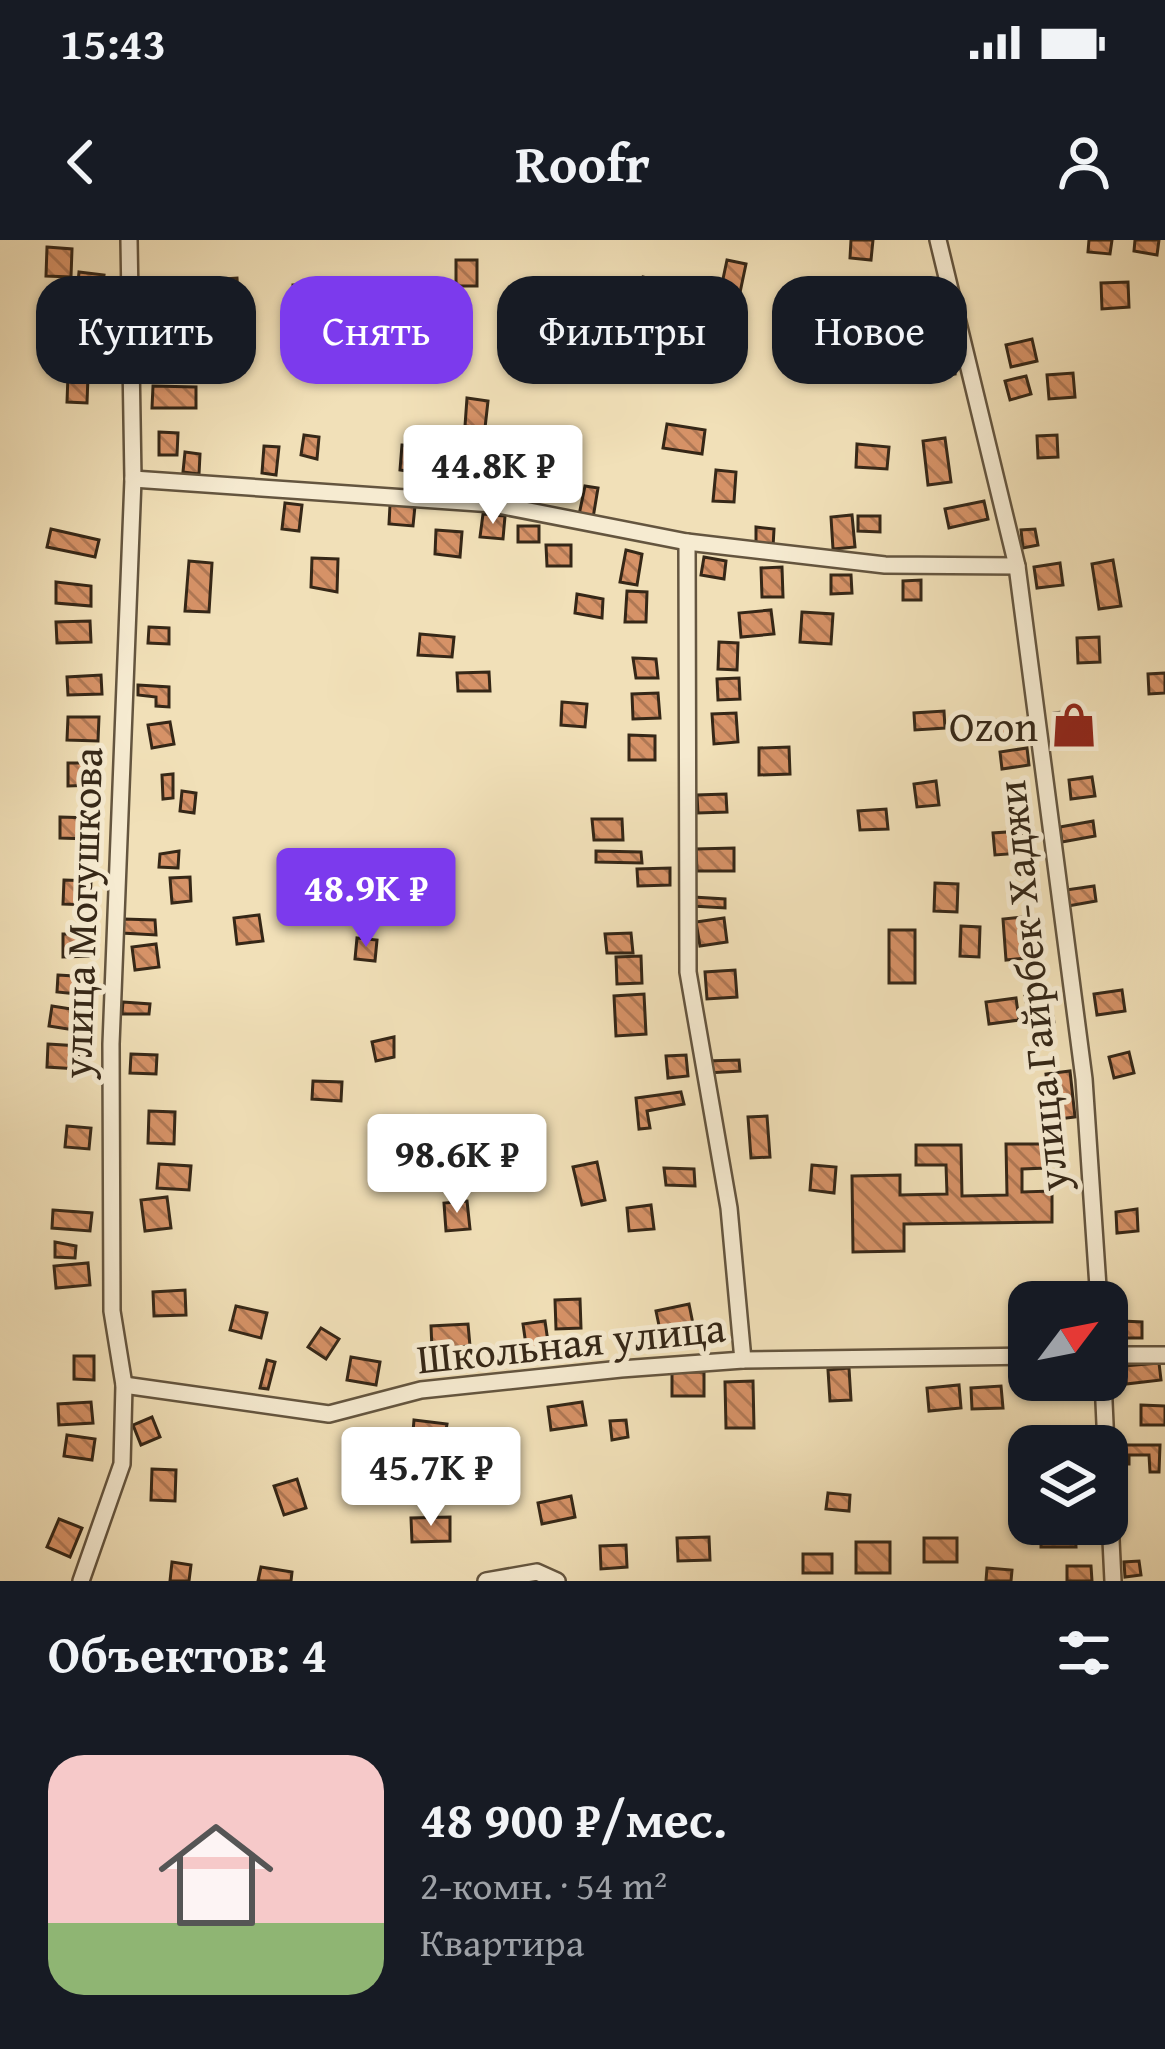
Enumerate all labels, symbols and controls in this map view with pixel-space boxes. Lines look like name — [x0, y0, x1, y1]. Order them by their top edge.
text: 15:43 — [60, 10, 166, 75]
text: Roofr — [515, 123, 650, 202]
icon: back — [48, 129, 114, 195]
icon: person — [1051, 129, 1117, 195]
chip: Купить — [36, 276, 256, 384]
chip: Снять — [280, 276, 473, 384]
chip: Фильтры — [497, 276, 748, 384]
chip: Новое — [772, 276, 967, 384]
pin: 44.8K ₽ — [382, 425, 604, 527]
text: 44.8K ₽ — [430, 435, 556, 492]
place label: Ozon — [949, 695, 1038, 756]
shop icon: Ozon — [1049, 700, 1099, 750]
street label: улица Могушкова — [45, 746, 117, 1081]
street label: улица Гайрбек-Хаджи — [979, 778, 1083, 1195]
pin: 48.9K ₽ — [255, 848, 477, 950]
text: 48.9K ₽ — [303, 858, 429, 915]
pin: 98.6K ₽ — [346, 1114, 568, 1216]
text: 98.6K ₽ — [394, 1124, 520, 1181]
north arrow — [1008, 1281, 1128, 1401]
map controls — [1008, 1281, 1128, 1545]
street label: Школьная улица — [414, 1295, 728, 1389]
button: layers — [1008, 1425, 1128, 1545]
pin: 45.7K ₽ — [320, 1427, 542, 1529]
text: 45.7K ₽ — [368, 1437, 494, 1494]
text: Объектов: 4 — [48, 1616, 328, 1691]
icon: filters — [1051, 1620, 1117, 1686]
text: 48 900 ₽/мес. — [420, 1781, 727, 1856]
icon: home — [144, 1803, 288, 1947]
text: 2-комн. · 54 m² — [420, 1856, 667, 1913]
text: Квартира — [420, 1913, 584, 1970]

